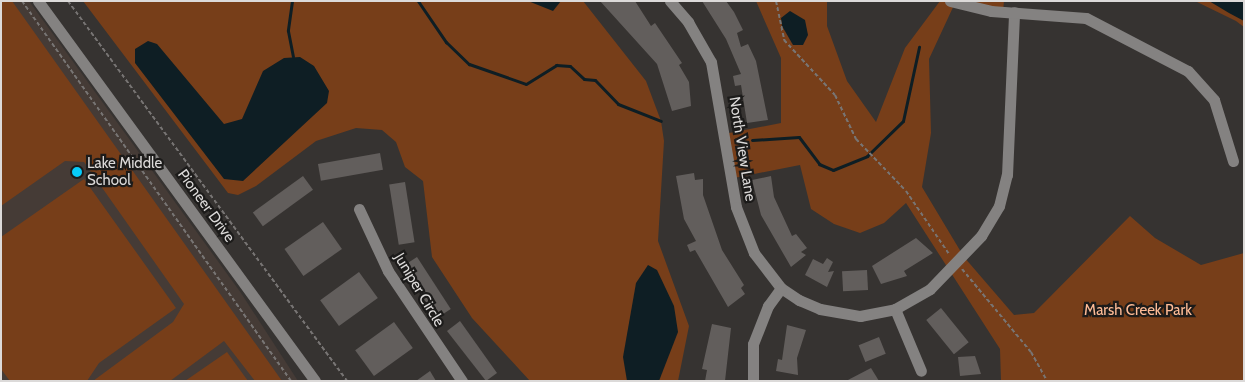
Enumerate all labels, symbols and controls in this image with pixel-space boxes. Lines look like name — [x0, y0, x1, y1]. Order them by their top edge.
street label: North View Lane — [725, 95, 759, 203]
place label: Lake Middle School — [87, 154, 162, 189]
marker: Lake Middle School — [71, 166, 83, 178]
street label: Pioneer Drive — [174, 166, 238, 246]
street label: Juniper Circle — [390, 250, 448, 330]
park label: Marsh Creek Park — [1084, 302, 1192, 320]

